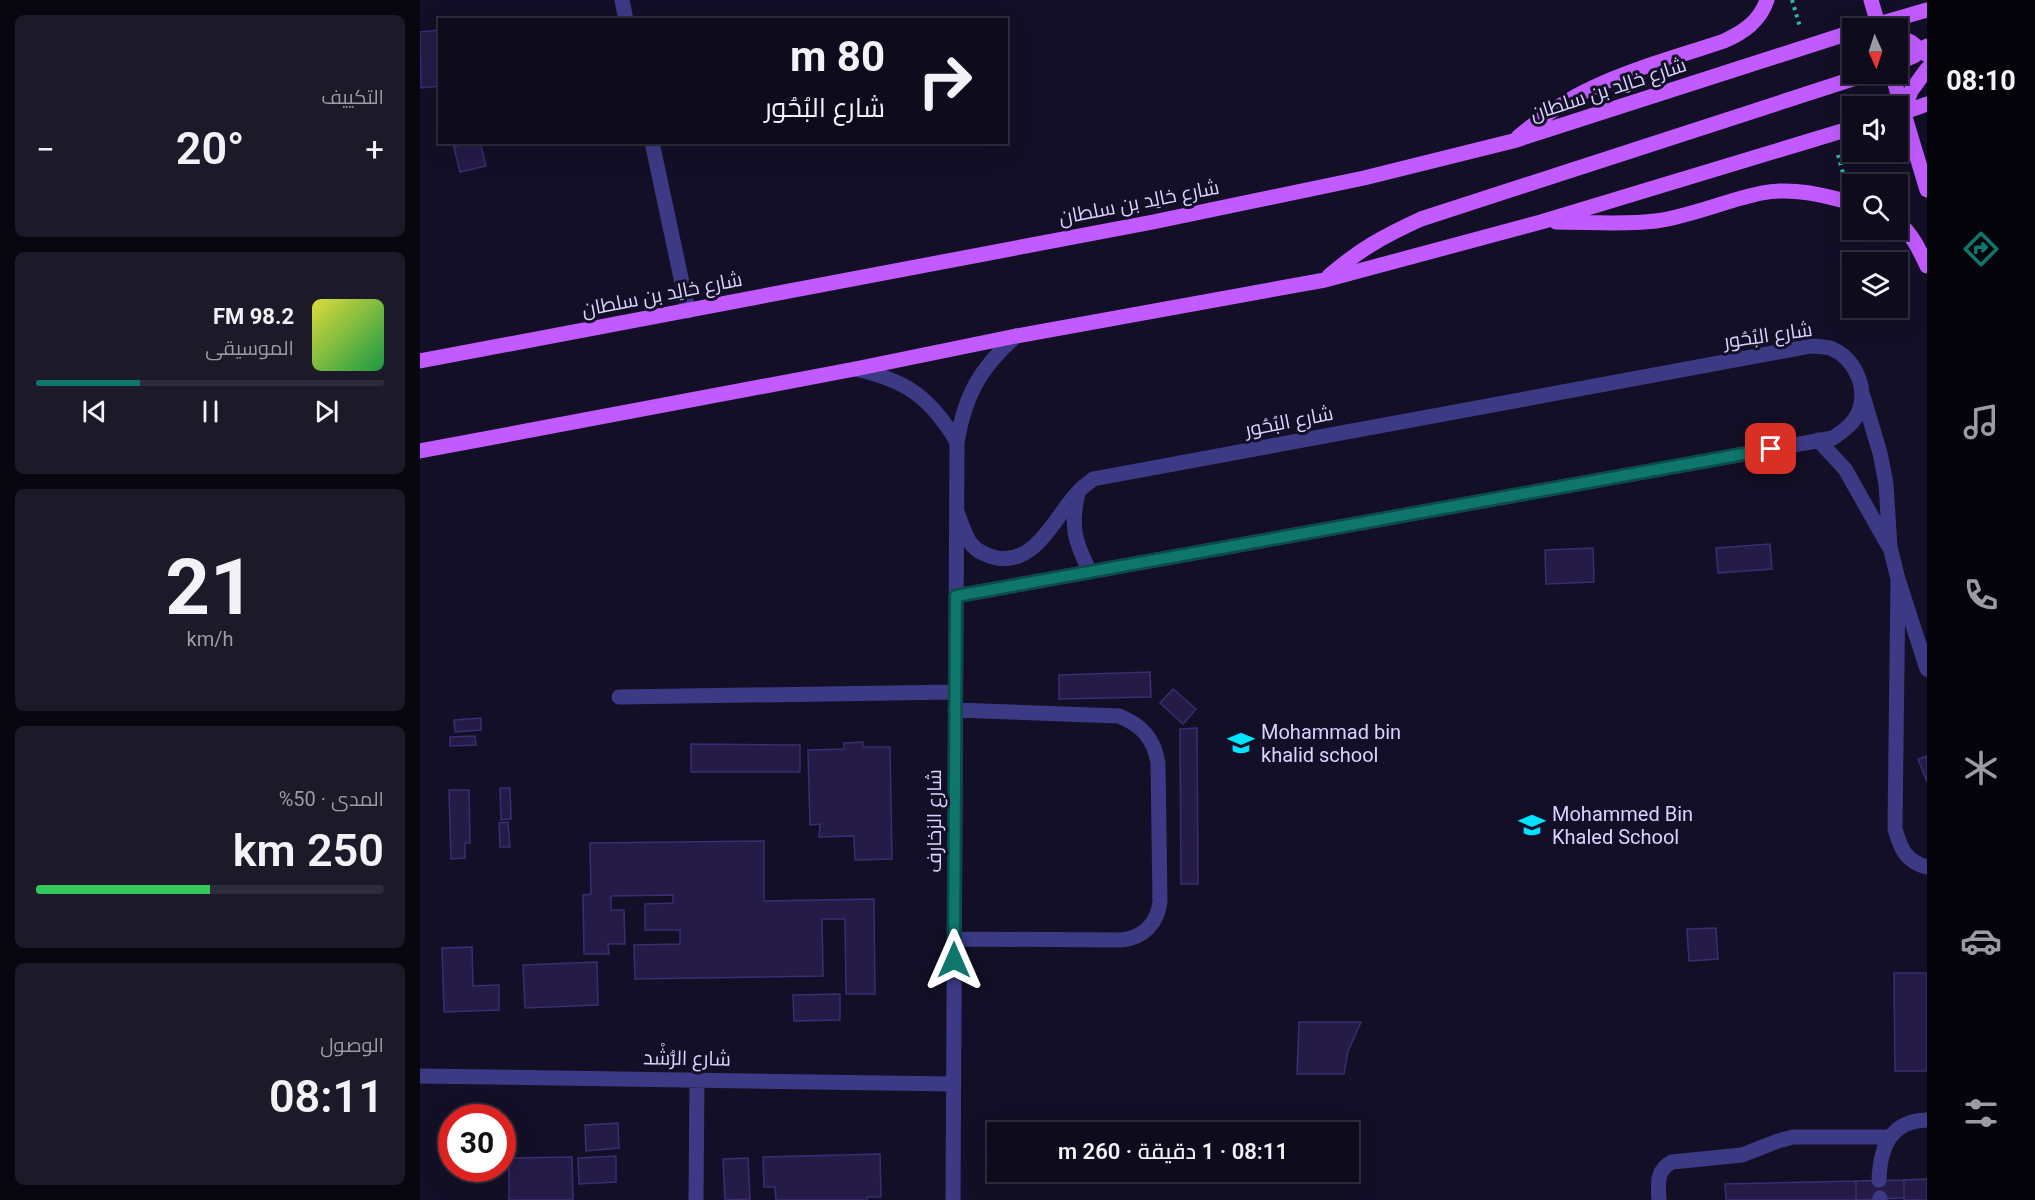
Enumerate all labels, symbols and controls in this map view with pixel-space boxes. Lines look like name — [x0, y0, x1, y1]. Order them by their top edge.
north arrow — [1842, 18, 1908, 84]
map controls — [1842, 18, 1908, 318]
text: 80 m — [790, 32, 885, 81]
icon: right — [906, 42, 984, 120]
street label: شارع خالِد بن سلطان — [1527, 52, 1690, 128]
text: 08:10 — [1946, 65, 2016, 97]
text: التكييف — [321, 85, 384, 109]
text: شارع البُحُور — [764, 92, 885, 124]
button: sound — [1842, 96, 1908, 162]
text: 20° — [176, 122, 244, 175]
text: − — [36, 130, 55, 169]
text: + — [365, 130, 384, 169]
button: search — [1842, 174, 1908, 240]
street label: شارع خالِد بن سلطان — [1057, 175, 1222, 231]
icon: directions — [1960, 228, 2002, 270]
button: layers — [1842, 252, 1908, 318]
street label: شارع خالِد بن سلطان — [580, 267, 745, 323]
text: 98.2 FM — [213, 304, 294, 329]
street label: شارع البُحُور — [1721, 317, 1814, 355]
text: الموسيقى — [205, 336, 294, 360]
icon: previous — [78, 395, 111, 428]
icon: pause — [194, 395, 227, 428]
icon: next — [310, 395, 343, 428]
street label: شارع البُحُور — [1242, 401, 1336, 443]
icon: music — [1960, 401, 2002, 443]
pin — [1745, 423, 1796, 474]
icon: arrive — [1754, 432, 1787, 465]
text: 21 — [165, 542, 255, 633]
icon: phone — [1960, 574, 2002, 616]
text: km/h — [187, 627, 233, 651]
place label: Mohammad bin khalid school — [1261, 720, 1401, 767]
school or university icon: Mohammad bin khalid school — [1226, 728, 1256, 758]
icon: climate — [1960, 747, 2002, 789]
street label: شارع الزخارف — [922, 769, 948, 873]
text: المدى · 50% — [279, 787, 384, 811]
place label: Mohammed Bin Khaled School — [1552, 802, 1693, 849]
school or university icon: Mohammed Bin Khaled School — [1517, 810, 1547, 840]
text: 250 km — [233, 824, 384, 877]
icon: car — [1960, 920, 2002, 962]
position arrow — [922, 928, 986, 992]
text: الوصول — [320, 1033, 384, 1057]
street label: شارع الرُّشْد — [643, 1042, 731, 1073]
text: 08:11 — [269, 1070, 384, 1123]
icon: filters — [1960, 1092, 2002, 1134]
speed limit sign: 30 — [438, 1104, 516, 1182]
text: 08:11 · 1 دقيقة · 260 m — [1058, 1139, 1288, 1164]

